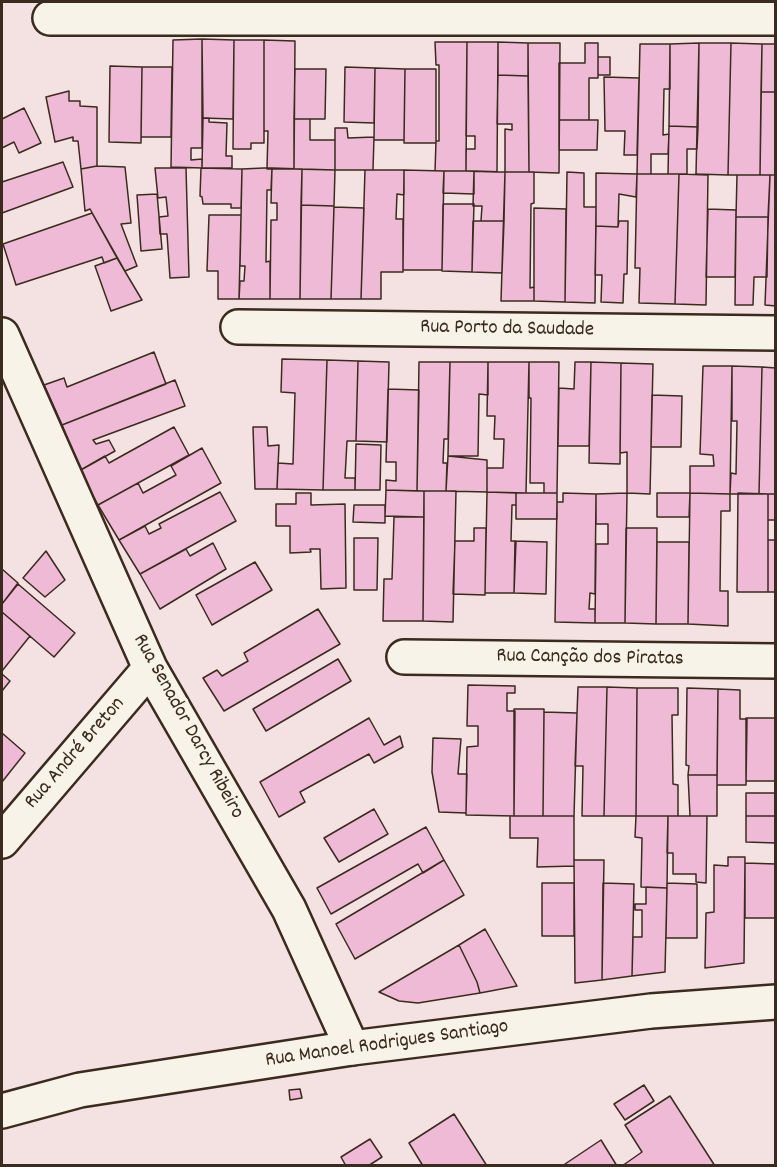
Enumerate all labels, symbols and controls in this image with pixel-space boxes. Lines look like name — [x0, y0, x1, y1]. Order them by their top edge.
street label: Rua Porto da Saudade — [420, 316, 594, 344]
street label: Rua Senador Darcy Ribeiro — [126, 630, 248, 824]
street label: Rua Canção dos Piratas — [496, 645, 684, 673]
street label: Rua André Breton — [20, 693, 132, 815]
street label: Rua Manoel Rodrigues Santiago — [264, 1015, 510, 1075]

